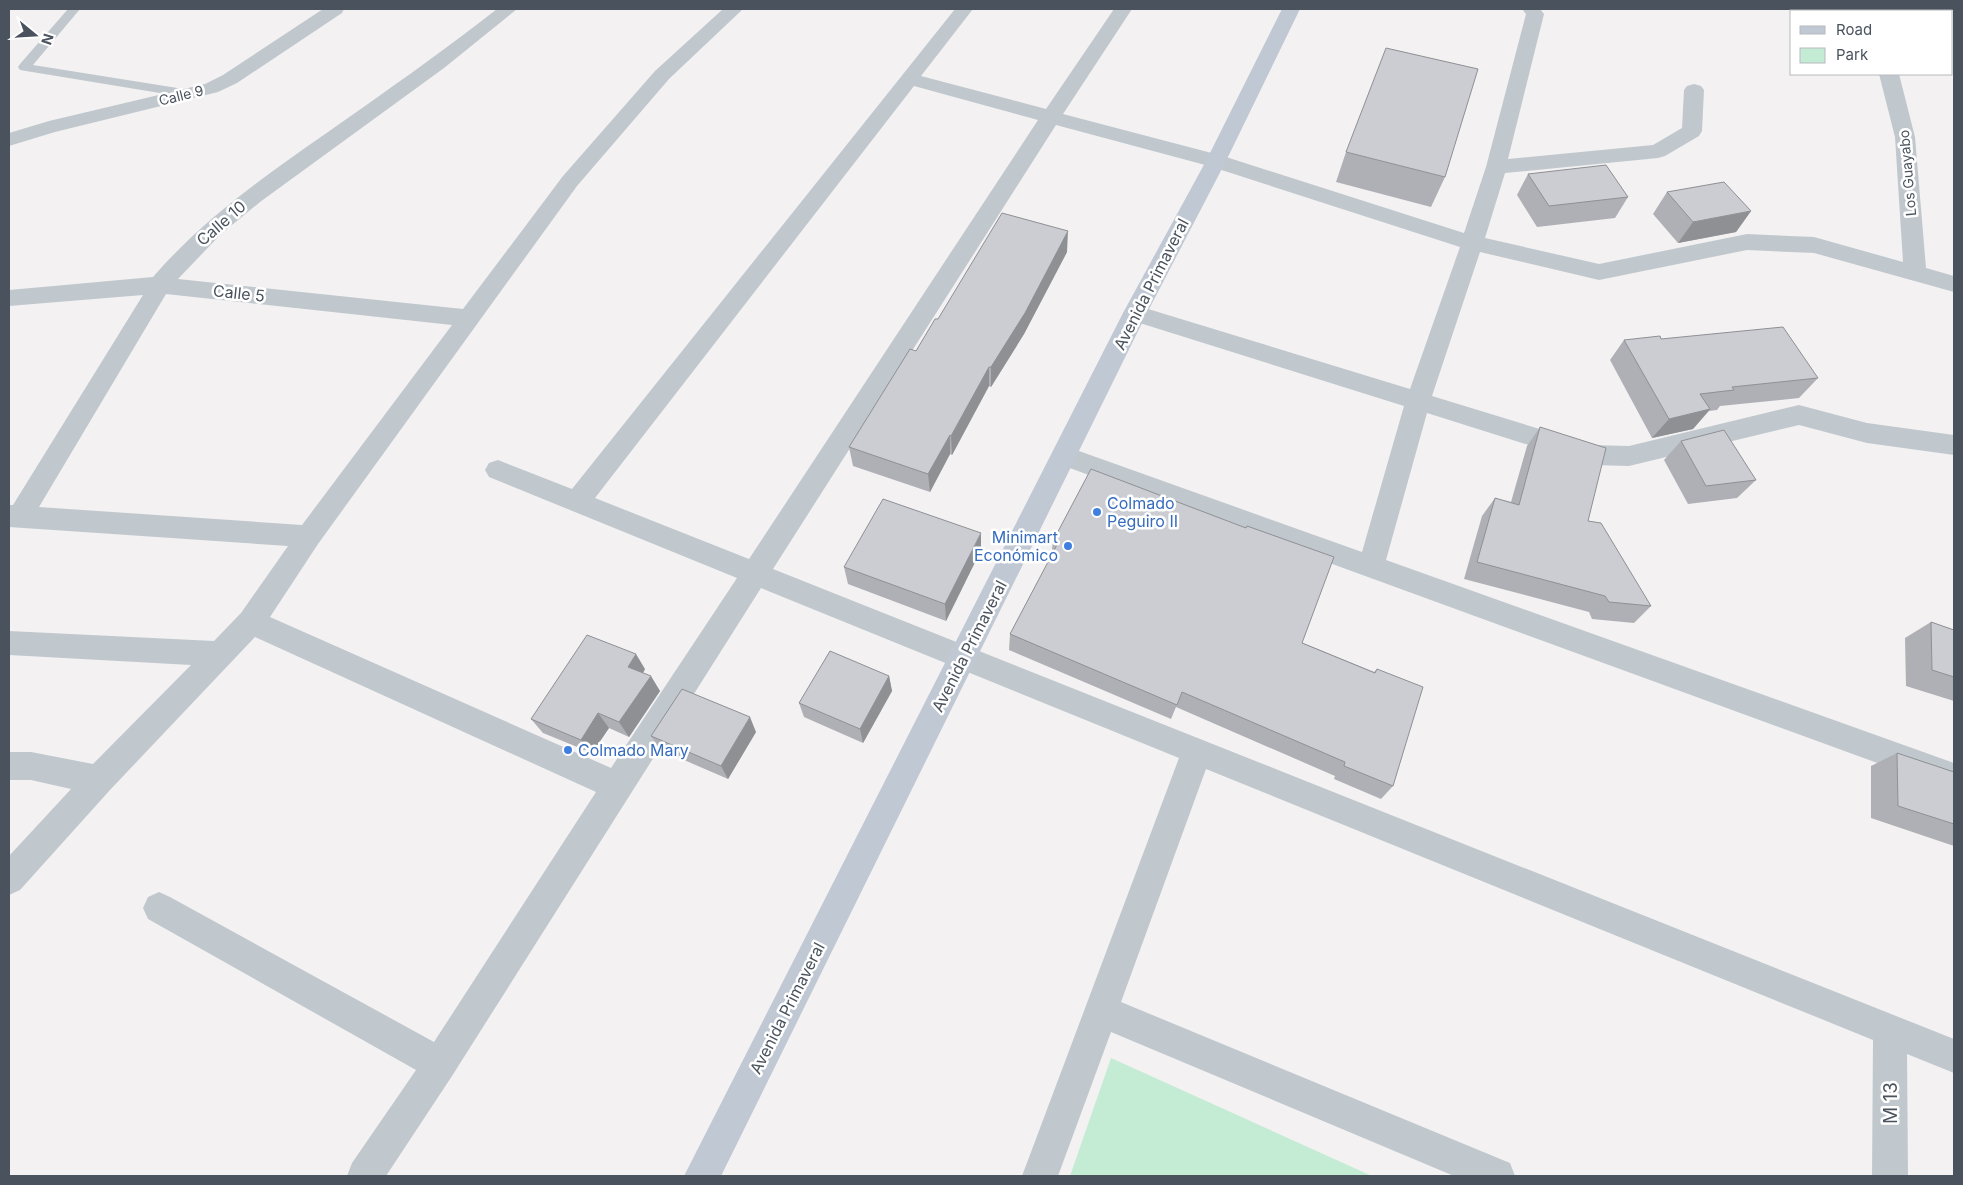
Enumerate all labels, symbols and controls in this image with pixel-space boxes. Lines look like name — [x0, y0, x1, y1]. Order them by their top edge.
north arrow — [10, 10, 60, 60]
legend — [1790, 10, 1953, 75]
text: Road — [1836, 20, 1872, 39]
text: N — [38, 31, 58, 47]
text: Park — [1836, 45, 1869, 64]
street label: Calle 9 — [157, 81, 205, 109]
street label: Los Guayabo — [1895, 129, 1919, 217]
street label: Calle 10 — [192, 196, 250, 250]
street label: Avenida Primaveral — [1109, 215, 1193, 353]
street label: Calle 5 — [212, 280, 266, 306]
place label: Colmado Peguiro II — [1107, 493, 1178, 531]
marker: Colmado Peguiro II — [1091, 506, 1103, 518]
place label: Minimart Económico — [974, 527, 1058, 565]
marker: Minimart Económico — [1062, 540, 1074, 552]
street label: Avenida Primaveral — [927, 577, 1011, 715]
place label: Colmado Mary — [578, 740, 689, 760]
marker: Colmado Mary — [562, 744, 574, 756]
street label: Avenida Primaveral — [745, 939, 829, 1077]
street label: M 13 — [1879, 1082, 1902, 1124]

